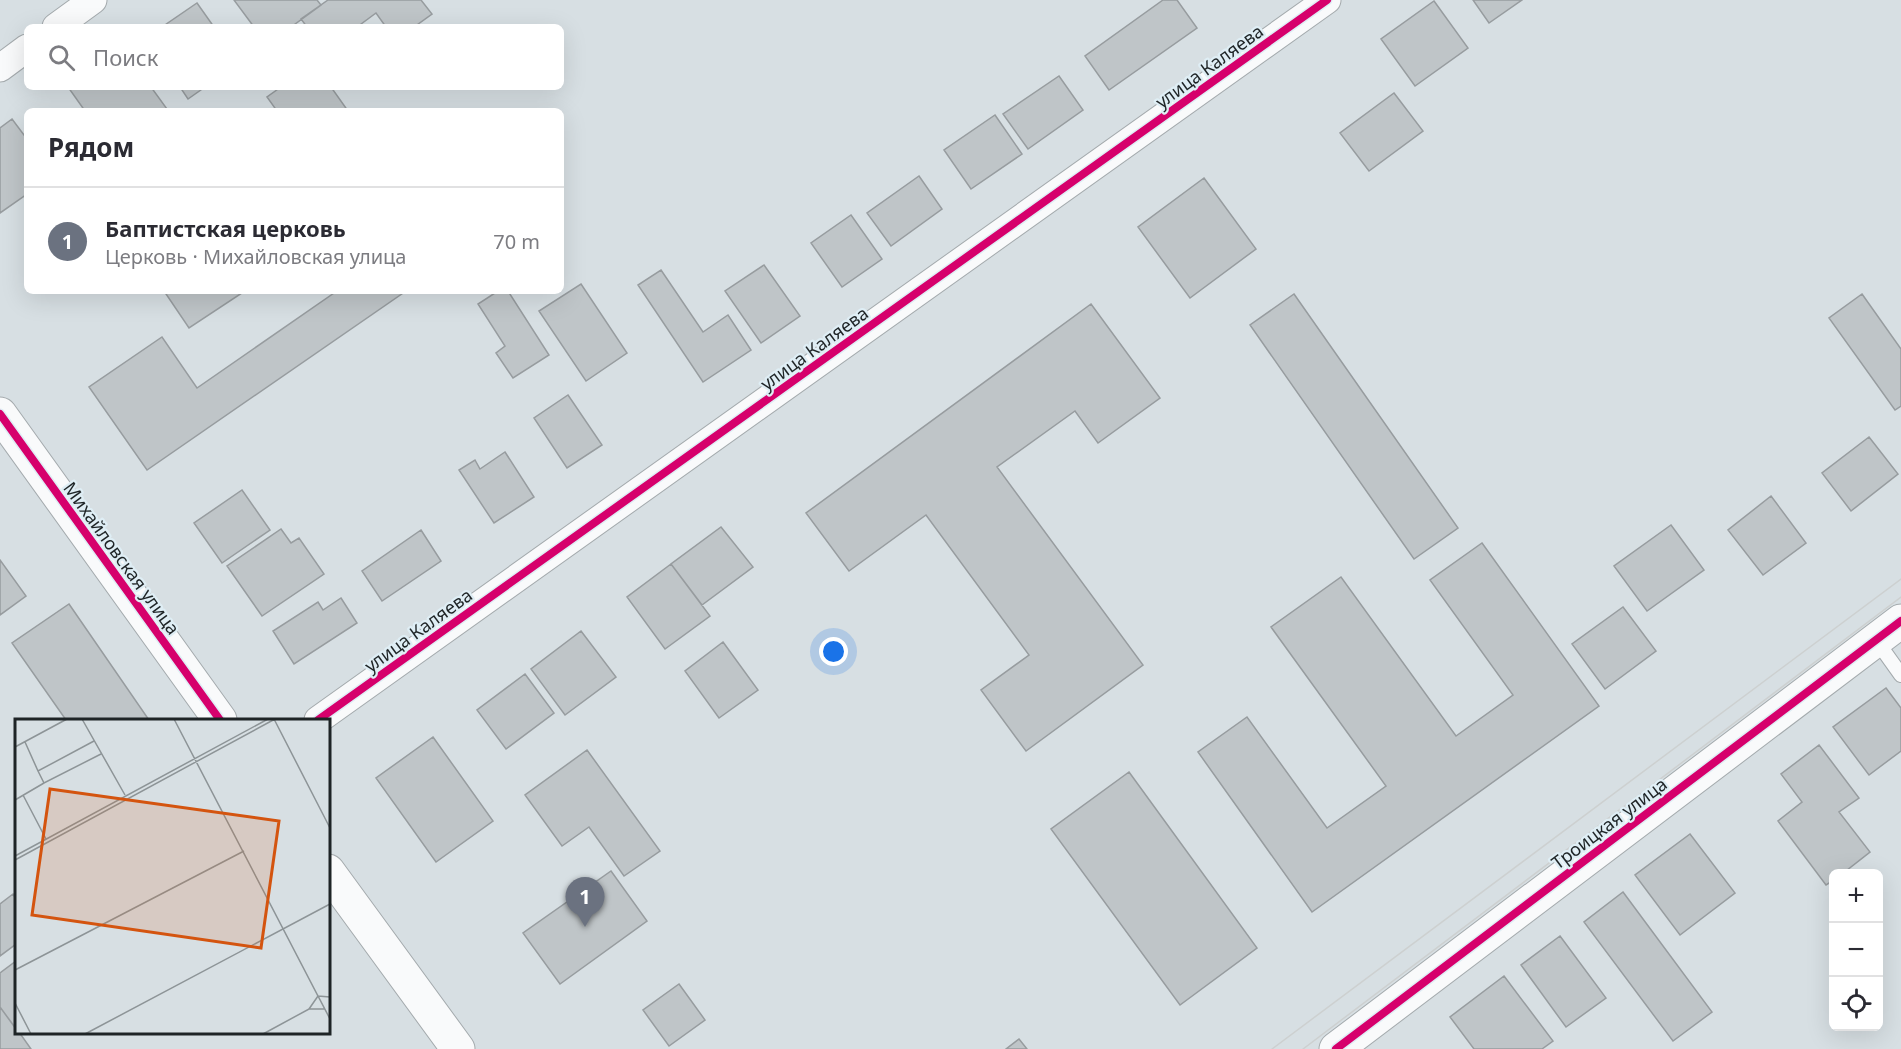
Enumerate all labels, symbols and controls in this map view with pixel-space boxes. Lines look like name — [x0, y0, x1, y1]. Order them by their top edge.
street label: улица Каляева — [1150, 19, 1268, 113]
search box — [24, 24, 564, 90]
icon: search — [45, 41, 78, 74]
text: Поиск — [93, 42, 158, 72]
text: Рядом — [48, 129, 134, 165]
text: Баптистская церковь — [105, 213, 346, 243]
text: 1 — [62, 228, 73, 255]
text: 70 m — [493, 228, 540, 255]
text: Церковь · Михайловская улица — [105, 243, 406, 270]
street label: улица Каляева — [755, 301, 873, 395]
street label: Михайловская улица — [58, 477, 186, 639]
street label: улица Каляева — [359, 583, 477, 677]
your location — [819, 637, 848, 666]
inset map — [15, 719, 330, 1034]
street label: Троицкая улица — [1546, 772, 1672, 874]
map controls — [1829, 869, 1883, 1031]
button: + — [1829, 869, 1883, 923]
pin: 1 — [566, 878, 604, 927]
button: − — [1829, 923, 1883, 977]
button: locate — [1829, 977, 1883, 1031]

